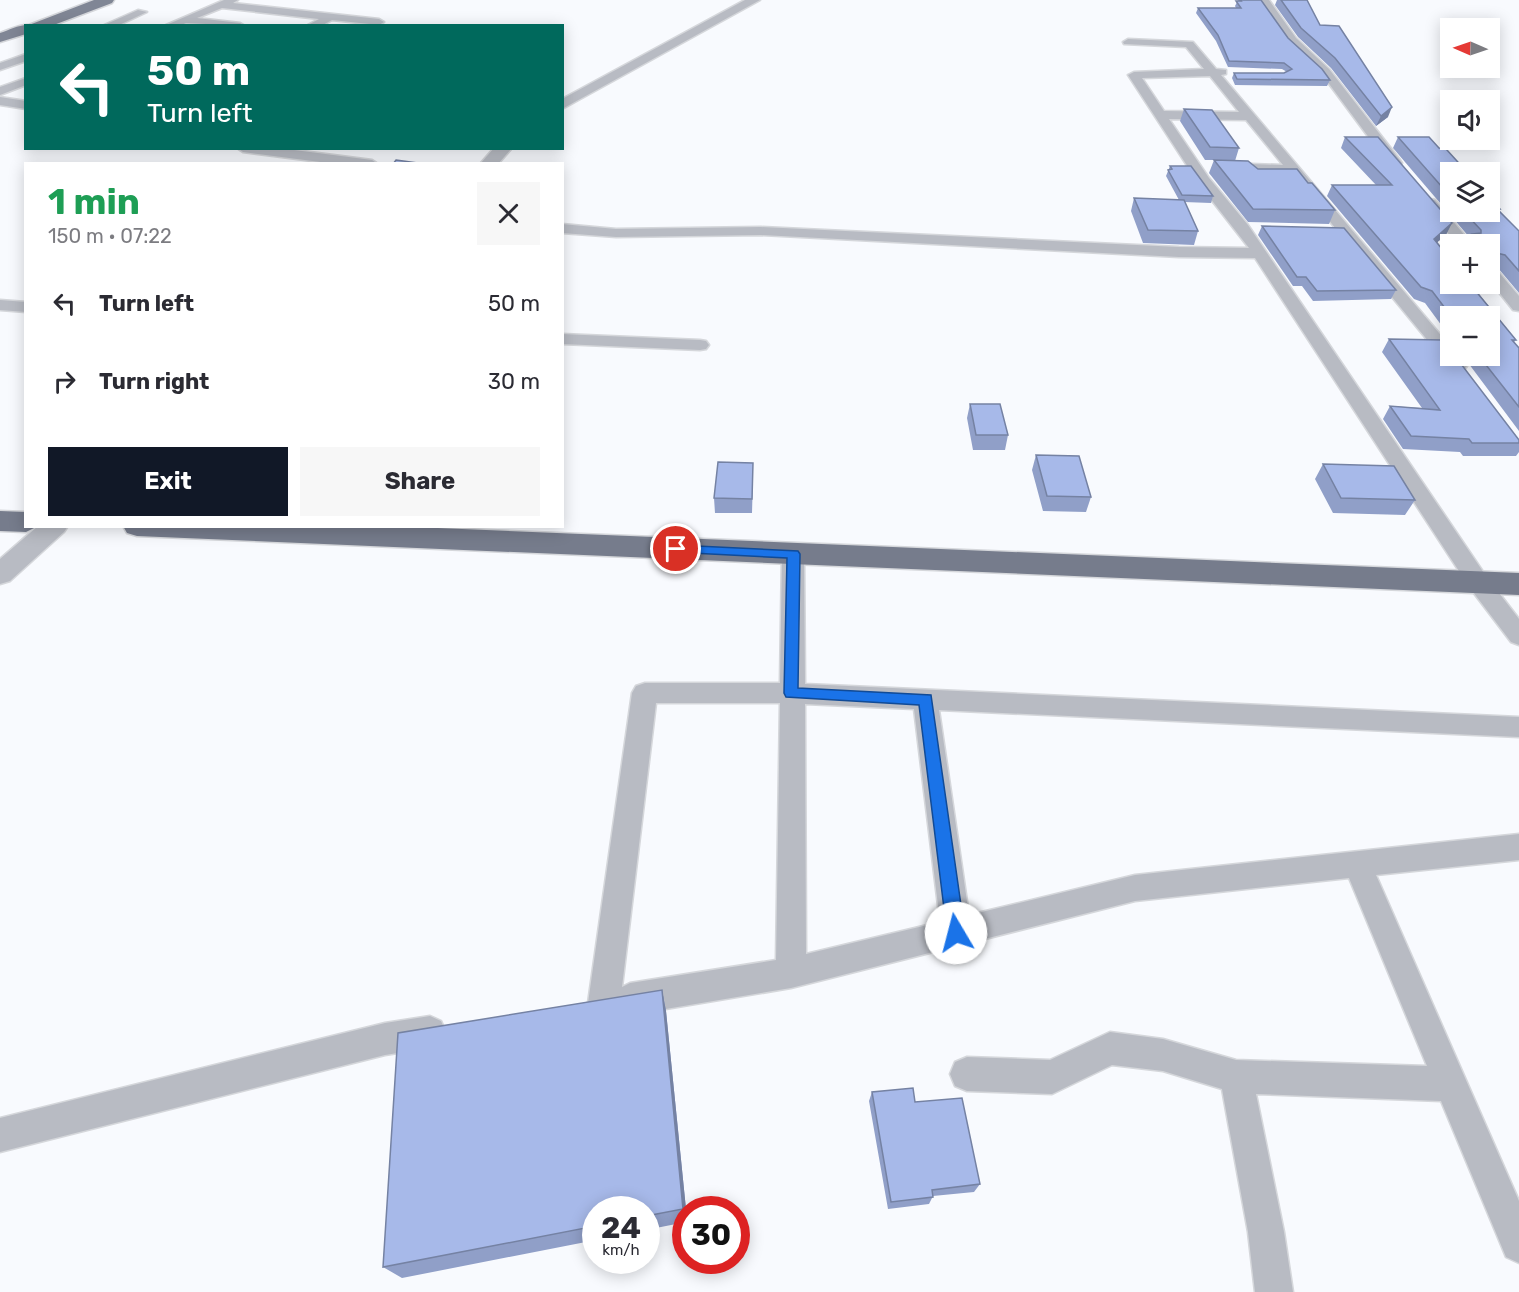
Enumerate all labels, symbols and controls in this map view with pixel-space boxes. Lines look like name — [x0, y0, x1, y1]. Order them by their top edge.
north arrow — [1440, 18, 1500, 78]
map controls — [1440, 18, 1500, 366]
text: 50 m — [147, 46, 250, 96]
icon: left — [48, 48, 126, 126]
button: sound — [1440, 90, 1500, 150]
text: Turn left — [147, 97, 252, 129]
button: layers — [1440, 162, 1500, 222]
text: 1 min — [48, 180, 140, 223]
button: close — [477, 182, 540, 245]
text: 150 m · 07:22 — [48, 224, 172, 248]
button: + — [1440, 234, 1500, 294]
icon: left — [48, 287, 81, 320]
text: Turn left — [99, 290, 194, 317]
text: 50 m — [488, 290, 540, 317]
button: − — [1440, 306, 1500, 366]
icon: right — [48, 365, 81, 398]
text: Turn right — [99, 368, 209, 395]
text: 30 m — [488, 368, 540, 395]
button: Exit — [48, 447, 288, 516]
button: Share — [300, 447, 540, 516]
pin — [650, 523, 701, 574]
icon: arrive — [659, 532, 692, 565]
position arrow — [924, 901, 988, 965]
speed limit sign: 30 — [672, 1196, 750, 1274]
text: 24 — [601, 1210, 641, 1246]
text: km/h — [602, 1241, 640, 1259]

